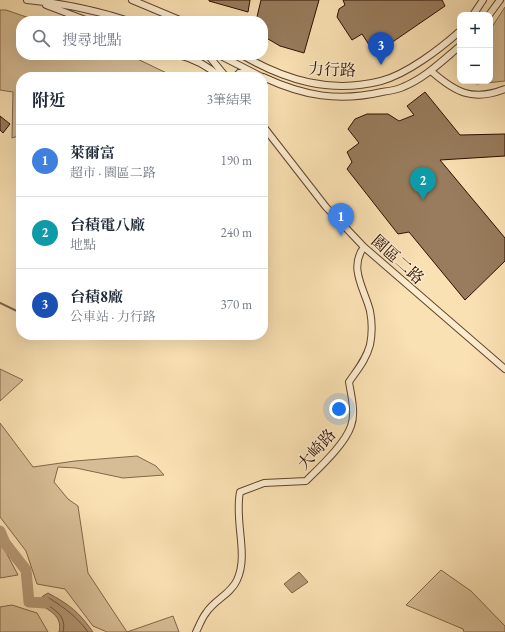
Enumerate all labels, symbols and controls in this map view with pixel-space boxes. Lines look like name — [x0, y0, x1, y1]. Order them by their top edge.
map controls — [457, 12, 493, 84]
button: + — [457, 12, 493, 48]
search box — [16, 16, 268, 60]
icon: search — [30, 27, 52, 49]
text: 搜尋地點 — [62, 30, 122, 49]
pin: 3 — [368, 32, 394, 65]
button: − — [457, 48, 493, 84]
street label: 力行路 — [308, 58, 356, 81]
text: 附近 — [32, 89, 66, 111]
text: 3筆結果 — [207, 91, 252, 108]
text: 萊爾富 — [70, 143, 115, 162]
text: 1 — [42, 152, 48, 169]
text: 190 m — [221, 152, 252, 169]
text: 超市 · 園區二路 — [70, 164, 156, 181]
pin: 2 — [410, 167, 436, 200]
pin: 1 — [328, 203, 354, 236]
text: 台積電八廠 — [70, 215, 145, 234]
text: 2 — [42, 224, 48, 241]
text: 240 m — [221, 224, 252, 241]
street label: 園區二路 — [367, 230, 428, 289]
text: 地點 — [70, 236, 96, 253]
text: 台積8廠 — [70, 287, 123, 306]
text: 3 — [42, 296, 48, 313]
text: 370 m — [221, 296, 252, 313]
text: 公車站 · 力行路 — [70, 308, 156, 325]
your location — [329, 399, 349, 419]
street label: 大崎路 — [293, 424, 340, 474]

